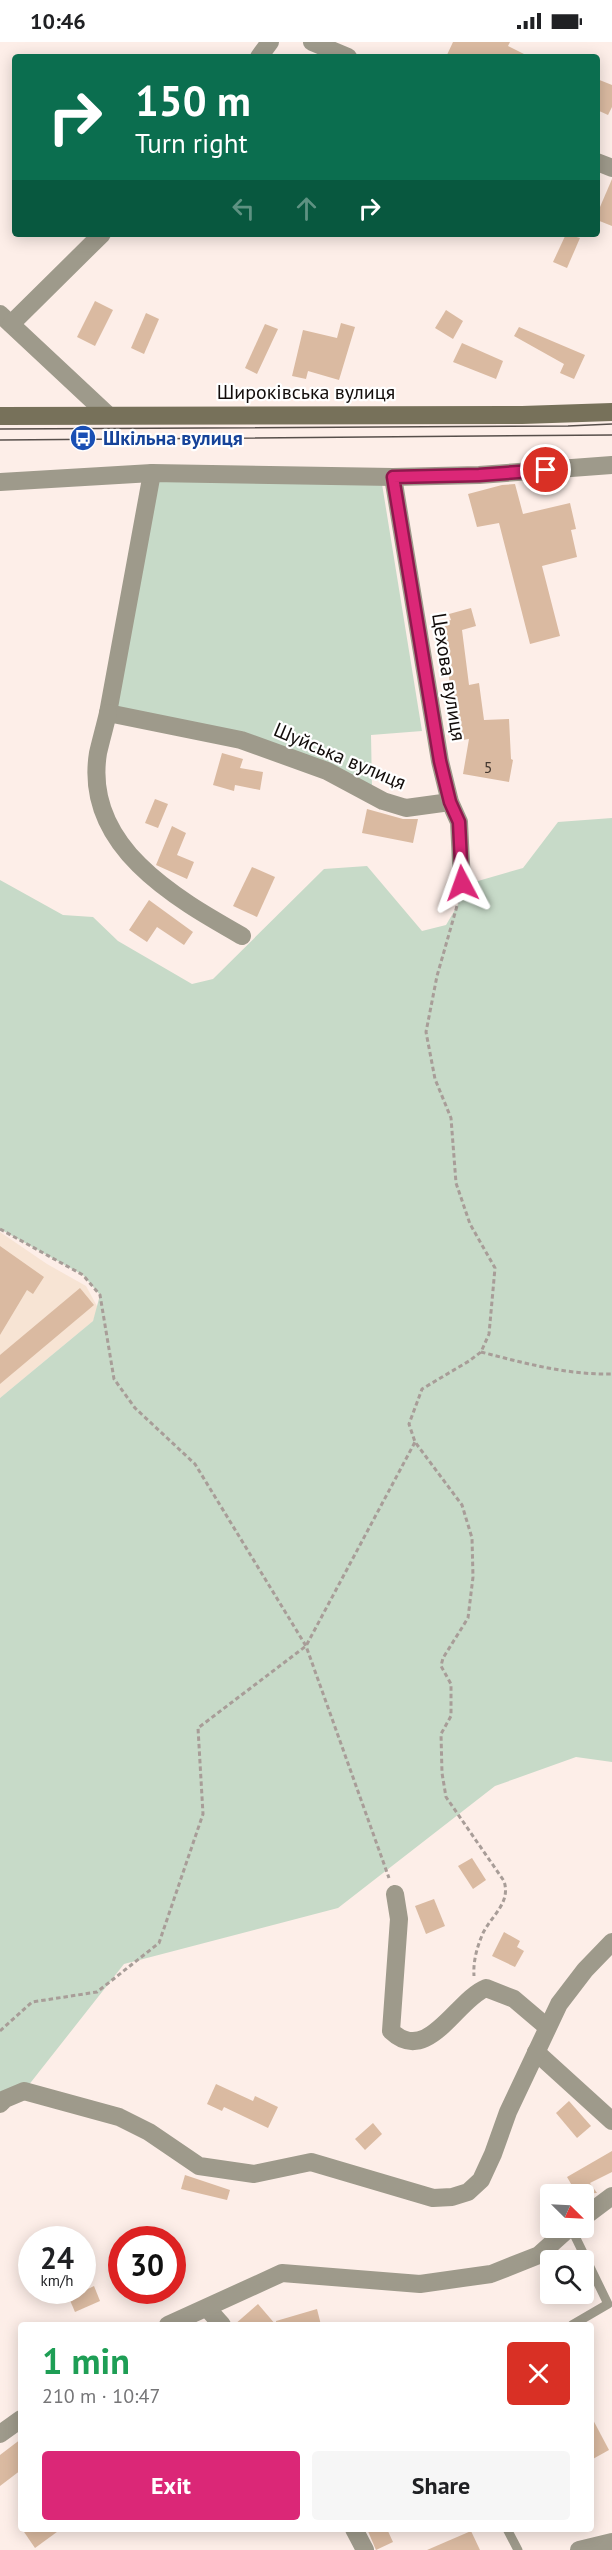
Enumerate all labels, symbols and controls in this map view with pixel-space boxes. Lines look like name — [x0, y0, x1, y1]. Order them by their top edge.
text: 10:46 — [30, 7, 86, 35]
text: 150 m — [135, 73, 251, 128]
icon: right — [36, 78, 114, 156]
text: Turn right — [135, 126, 248, 160]
icon: left — [227, 192, 260, 225]
icon: ahead — [290, 192, 323, 225]
icon: right — [353, 192, 386, 225]
street label: Широківська вулиця — [217, 379, 395, 405]
bus stop icon: Шкільна вулиця — [68, 423, 98, 453]
place label: Шкільна вулиця — [103, 425, 243, 451]
pin — [520, 444, 571, 495]
icon: arrive — [529, 453, 562, 486]
street label: Цехова вулиця — [426, 611, 472, 743]
street label: Шуйська вулиця — [270, 716, 410, 796]
house number: 5 — [484, 757, 492, 777]
position arrow — [430, 851, 494, 915]
north arrow — [540, 2184, 594, 2238]
map controls — [540, 2184, 594, 2304]
speed limit sign: 30 — [108, 2226, 186, 2304]
text: 24 — [40, 2238, 74, 2277]
button: search — [540, 2250, 594, 2304]
text: km/h — [41, 2271, 73, 2290]
text: 1 min — [42, 2337, 130, 2384]
button: close — [507, 2342, 570, 2405]
text: 210 m · 10:47 — [42, 2383, 160, 2409]
button: Exit — [42, 2451, 300, 2520]
button: Share — [312, 2451, 570, 2520]

